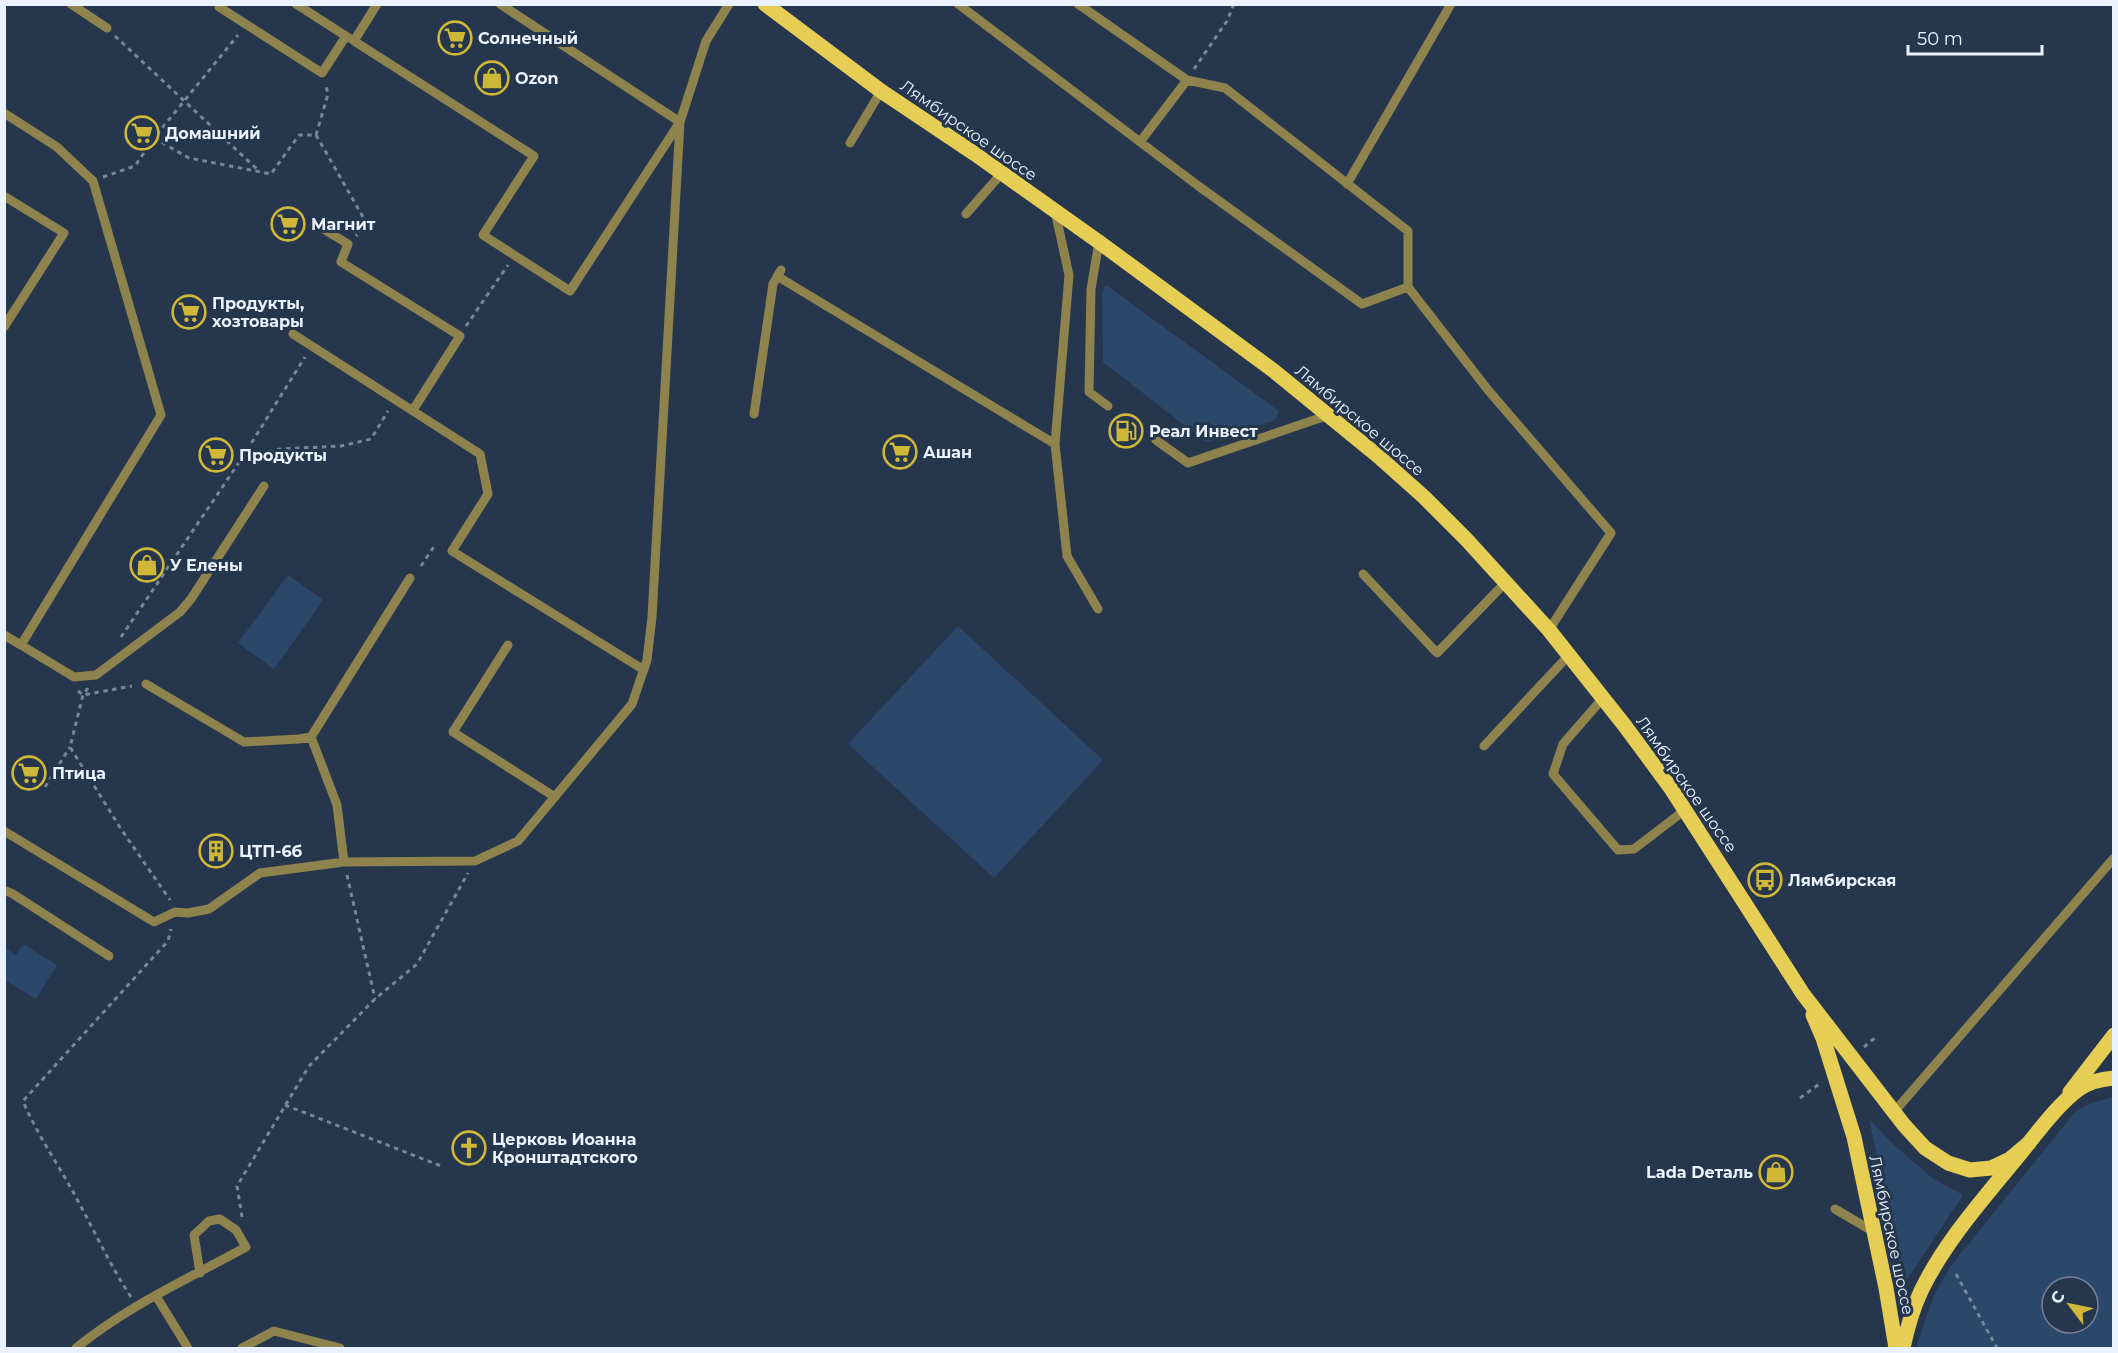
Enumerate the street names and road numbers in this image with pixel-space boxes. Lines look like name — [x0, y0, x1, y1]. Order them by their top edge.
street label: Лямбирское шоссе — [897, 76, 1041, 185]
street label: Лямбирское шоссе — [1291, 361, 1428, 480]
street label: Лямбирское шоссе — [1632, 712, 1741, 856]
street label: Лямбирское шоссе — [1865, 1154, 1918, 1316]

